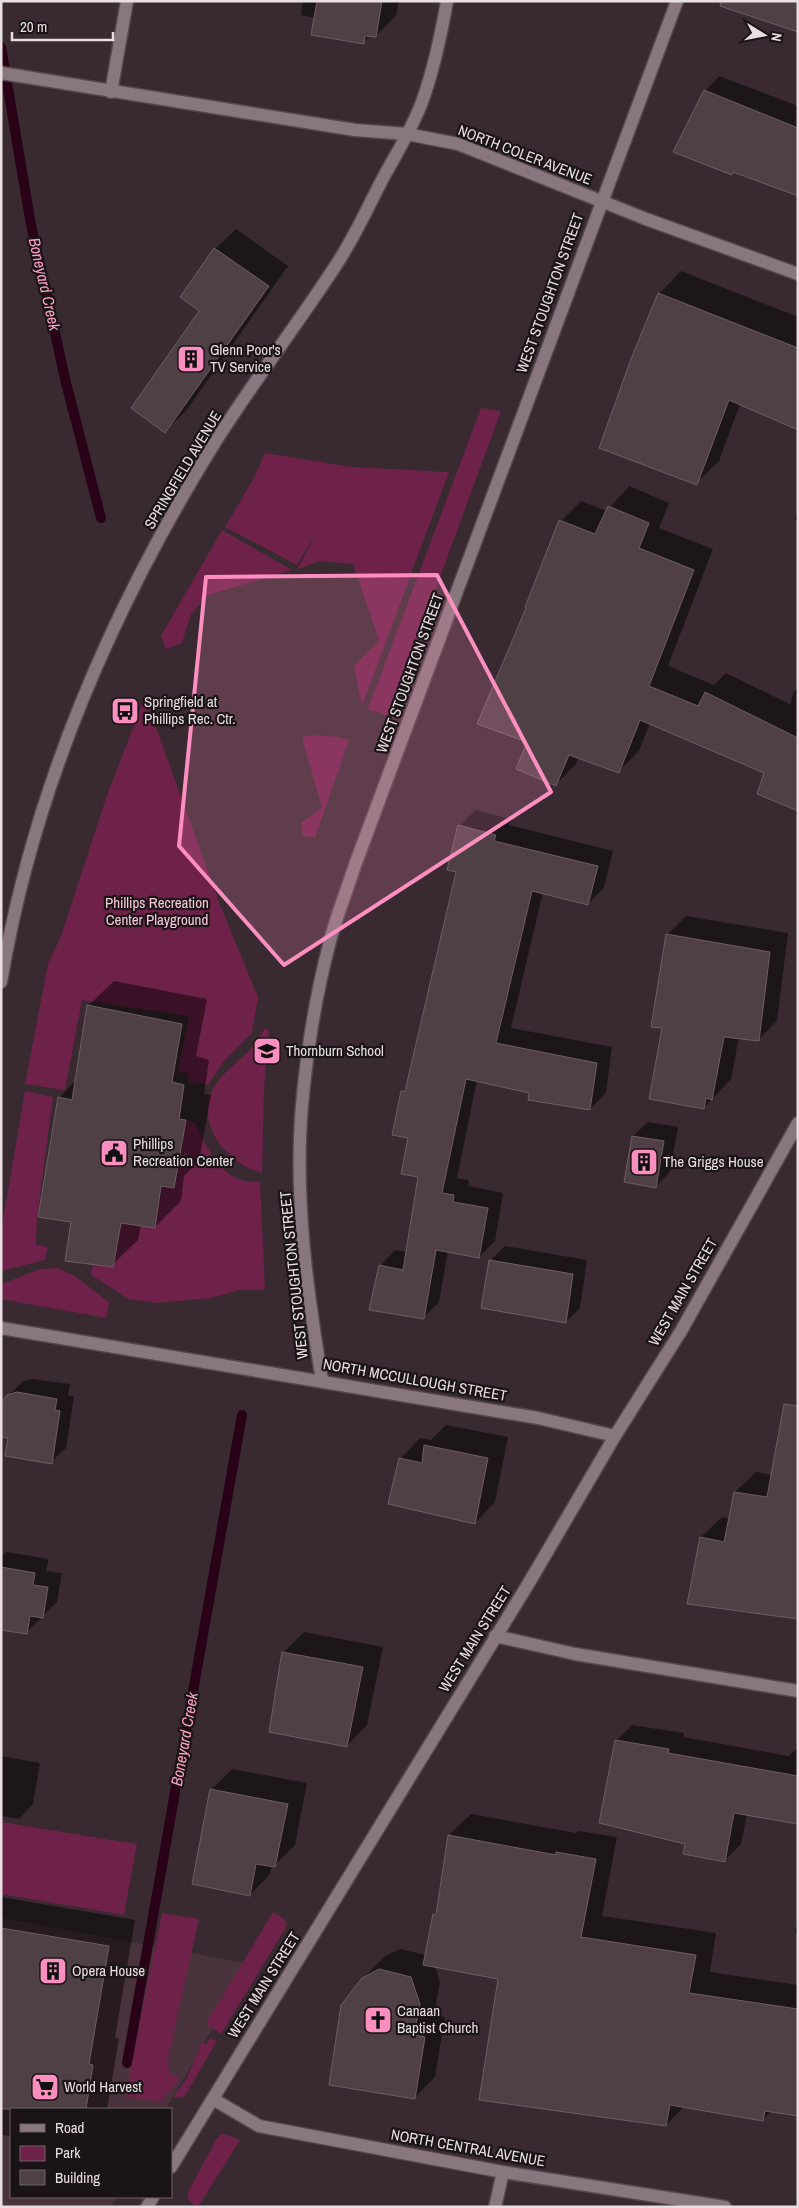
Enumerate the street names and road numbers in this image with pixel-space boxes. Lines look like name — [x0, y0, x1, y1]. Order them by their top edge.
street label: NORTH COLER AVENUE — [455, 119, 595, 190]
street label: WEST STOUGHTON STREET — [511, 209, 588, 376]
street label: SPRINGFIELD AVENUE — [139, 407, 226, 533]
street label: WEST STOUGHTON STREET — [371, 589, 448, 756]
street label: WEST STOUGHTON STREET — [274, 1190, 313, 1360]
street label: WEST MAIN STREET — [643, 1233, 722, 1350]
street label: NORTH MCCULLOUGH STREET — [321, 1353, 509, 1406]
street label: WEST MAIN STREET — [433, 1581, 516, 1696]
street label: WEST MAIN STREET — [222, 1927, 305, 2042]
street label: NORTH CENTRAL AVENUE — [389, 2124, 547, 2171]

